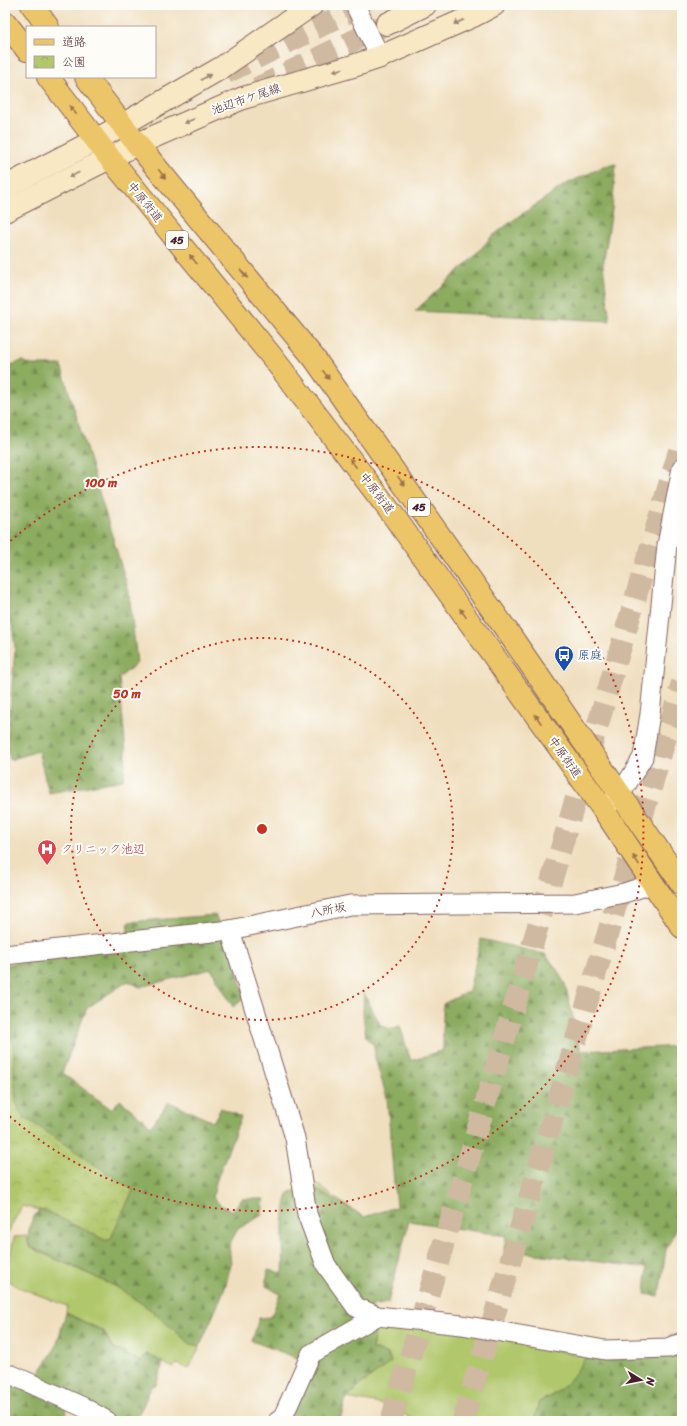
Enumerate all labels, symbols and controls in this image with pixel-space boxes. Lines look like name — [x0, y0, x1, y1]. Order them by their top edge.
one-way arrow — [453, 19, 464, 25]
legend — [26, 26, 156, 78]
text: 道路 — [62, 31, 86, 53]
text: 公園 — [62, 51, 86, 73]
one-way arrow — [332, 67, 344, 73]
one-way arrow — [200, 74, 212, 81]
street label: 池辺市ケ尾線 — [208, 77, 284, 121]
one-way arrow — [68, 104, 77, 115]
one-way arrow — [183, 118, 195, 124]
one-way arrow — [157, 169, 166, 179]
one-way arrow — [68, 172, 80, 179]
street label: 中原街道 — [121, 176, 169, 228]
road number: 45 — [166, 231, 188, 249]
one-way arrow — [188, 254, 197, 265]
one-way arrow — [240, 269, 249, 280]
one-way arrow — [322, 370, 330, 380]
one-way arrow — [349, 457, 358, 468]
street label: 中原街道 — [354, 467, 400, 519]
text: 100 m — [85, 472, 118, 494]
one-way arrow — [397, 476, 406, 487]
road number: 45 — [408, 498, 430, 516]
one-way arrow — [459, 608, 467, 618]
bus stop icon: 原庭 — [553, 644, 575, 672]
place label: 原庭 — [578, 644, 602, 666]
text: 50 m — [113, 683, 141, 705]
one-way arrow — [534, 714, 542, 724]
street label: 中原街道 — [542, 731, 588, 783]
centre of rings — [255, 822, 269, 836]
hospital icon: クリニック池辺 — [36, 838, 58, 866]
place label: クリニック池辺 — [61, 838, 145, 860]
one-way arrow — [633, 854, 640, 866]
street label: 八所坂 — [308, 896, 348, 924]
north arrow — [621, 1360, 661, 1400]
text: N — [640, 1375, 661, 1387]

